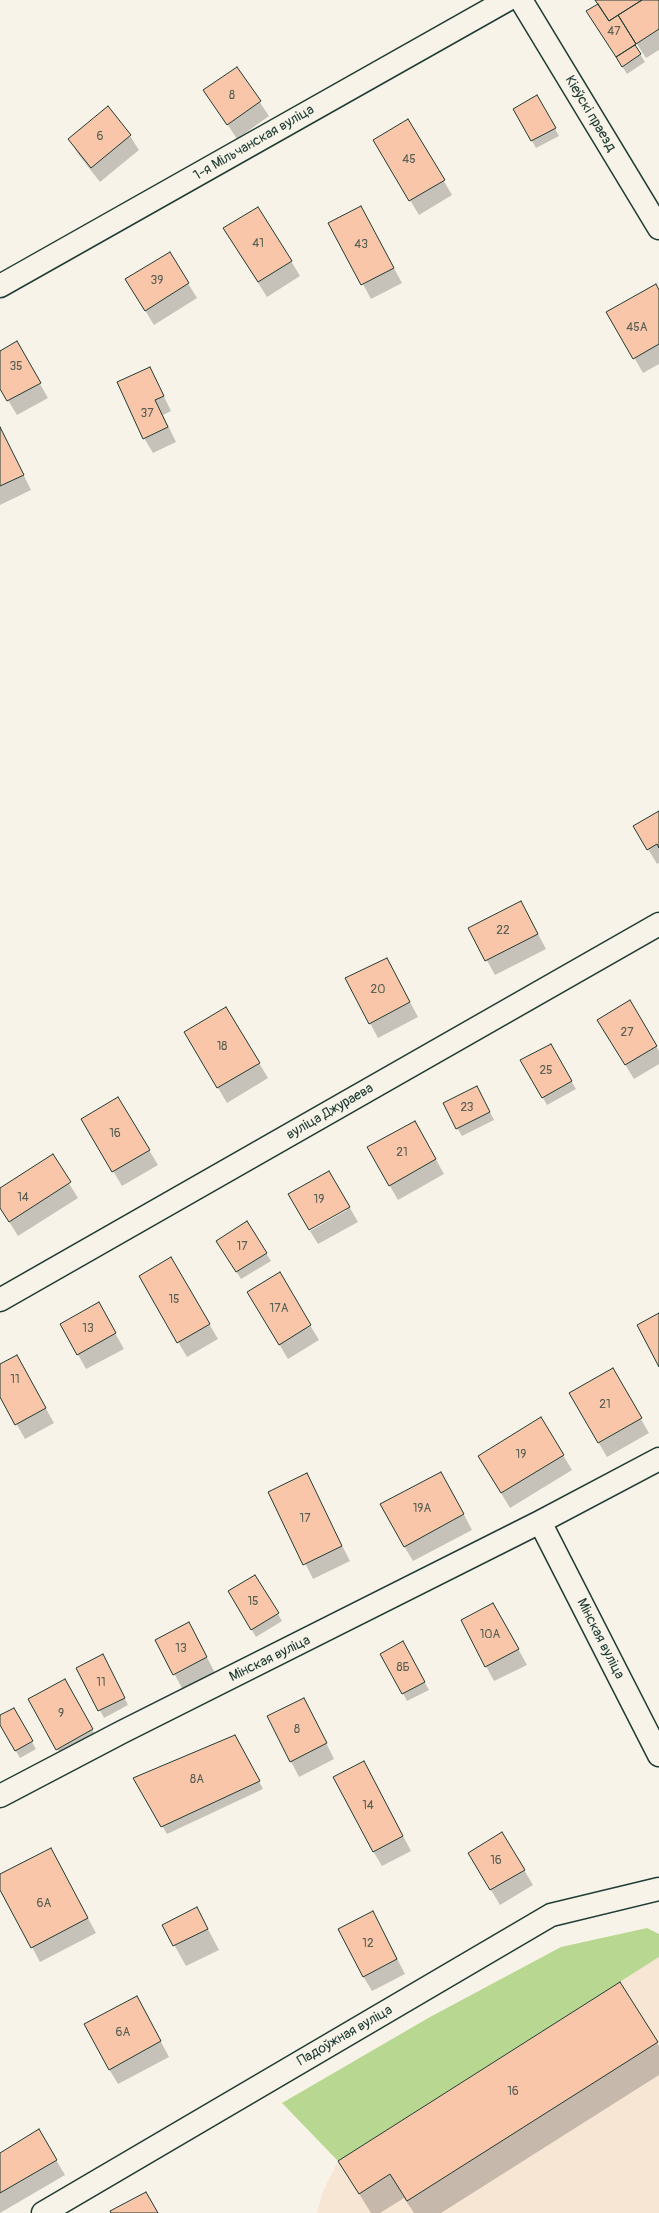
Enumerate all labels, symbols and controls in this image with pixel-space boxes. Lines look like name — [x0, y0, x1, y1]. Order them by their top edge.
house number: 47 — [607, 25, 621, 39]
street label: Кіеўскі праезд — [561, 73, 619, 155]
house number: 8 — [229, 89, 235, 103]
street label: 1-я Мільчанская вуліца — [191, 102, 317, 184]
house number: 6 — [97, 130, 103, 144]
house number: 45 — [402, 153, 416, 167]
house number: 41 — [252, 237, 264, 251]
house number: 43 — [354, 238, 368, 252]
house number: 39 — [151, 274, 163, 288]
house number: 45А — [626, 321, 648, 335]
house number: 35 — [9, 360, 23, 374]
house number: 37 — [140, 407, 154, 421]
house number: 22 — [496, 924, 510, 938]
house number: 20 — [371, 983, 385, 997]
house number: 27 — [620, 1026, 634, 1040]
house number: 18 — [217, 1040, 227, 1054]
house number: 25 — [539, 1064, 553, 1078]
street label: вуліца Джураева — [283, 1080, 377, 1144]
house number: 23 — [460, 1101, 474, 1115]
house number: 16 — [109, 1127, 121, 1141]
house number: 21 — [396, 1146, 408, 1160]
house number: 14 — [17, 1191, 29, 1205]
house number: 19 — [314, 1193, 324, 1207]
house number: 17 — [236, 1240, 248, 1254]
house number: 15 — [168, 1293, 180, 1307]
house number: 17А — [270, 1302, 288, 1316]
house number: 13 — [82, 1322, 94, 1336]
house number: 11 — [10, 1373, 20, 1387]
house number: 21 — [599, 1398, 611, 1412]
house number: 19 — [516, 1448, 526, 1462]
house number: 19А — [413, 1502, 431, 1516]
house number: 17 — [299, 1512, 311, 1526]
house number: 15 — [247, 1595, 259, 1609]
street label: Мінская вуліца — [573, 1596, 627, 1682]
house number: 10А — [480, 1628, 500, 1642]
street label: Мінская вуліца — [227, 1632, 313, 1686]
house number: 13 — [175, 1642, 187, 1656]
house number: 8Б — [396, 1661, 410, 1675]
house number: 11 — [96, 1676, 106, 1690]
house number: 9 — [58, 1707, 64, 1721]
house number: 8 — [294, 1723, 300, 1737]
house number: 8А — [190, 1773, 204, 1787]
house number: 14 — [362, 1799, 374, 1813]
house number: 16 — [490, 1854, 502, 1868]
house number: 6А — [37, 1897, 51, 1911]
house number: 12 — [362, 1937, 374, 1951]
street label: Падоўжная вуліца — [294, 2002, 396, 2070]
house number: 6А — [116, 2026, 130, 2040]
house number: 16 — [507, 2085, 519, 2099]

